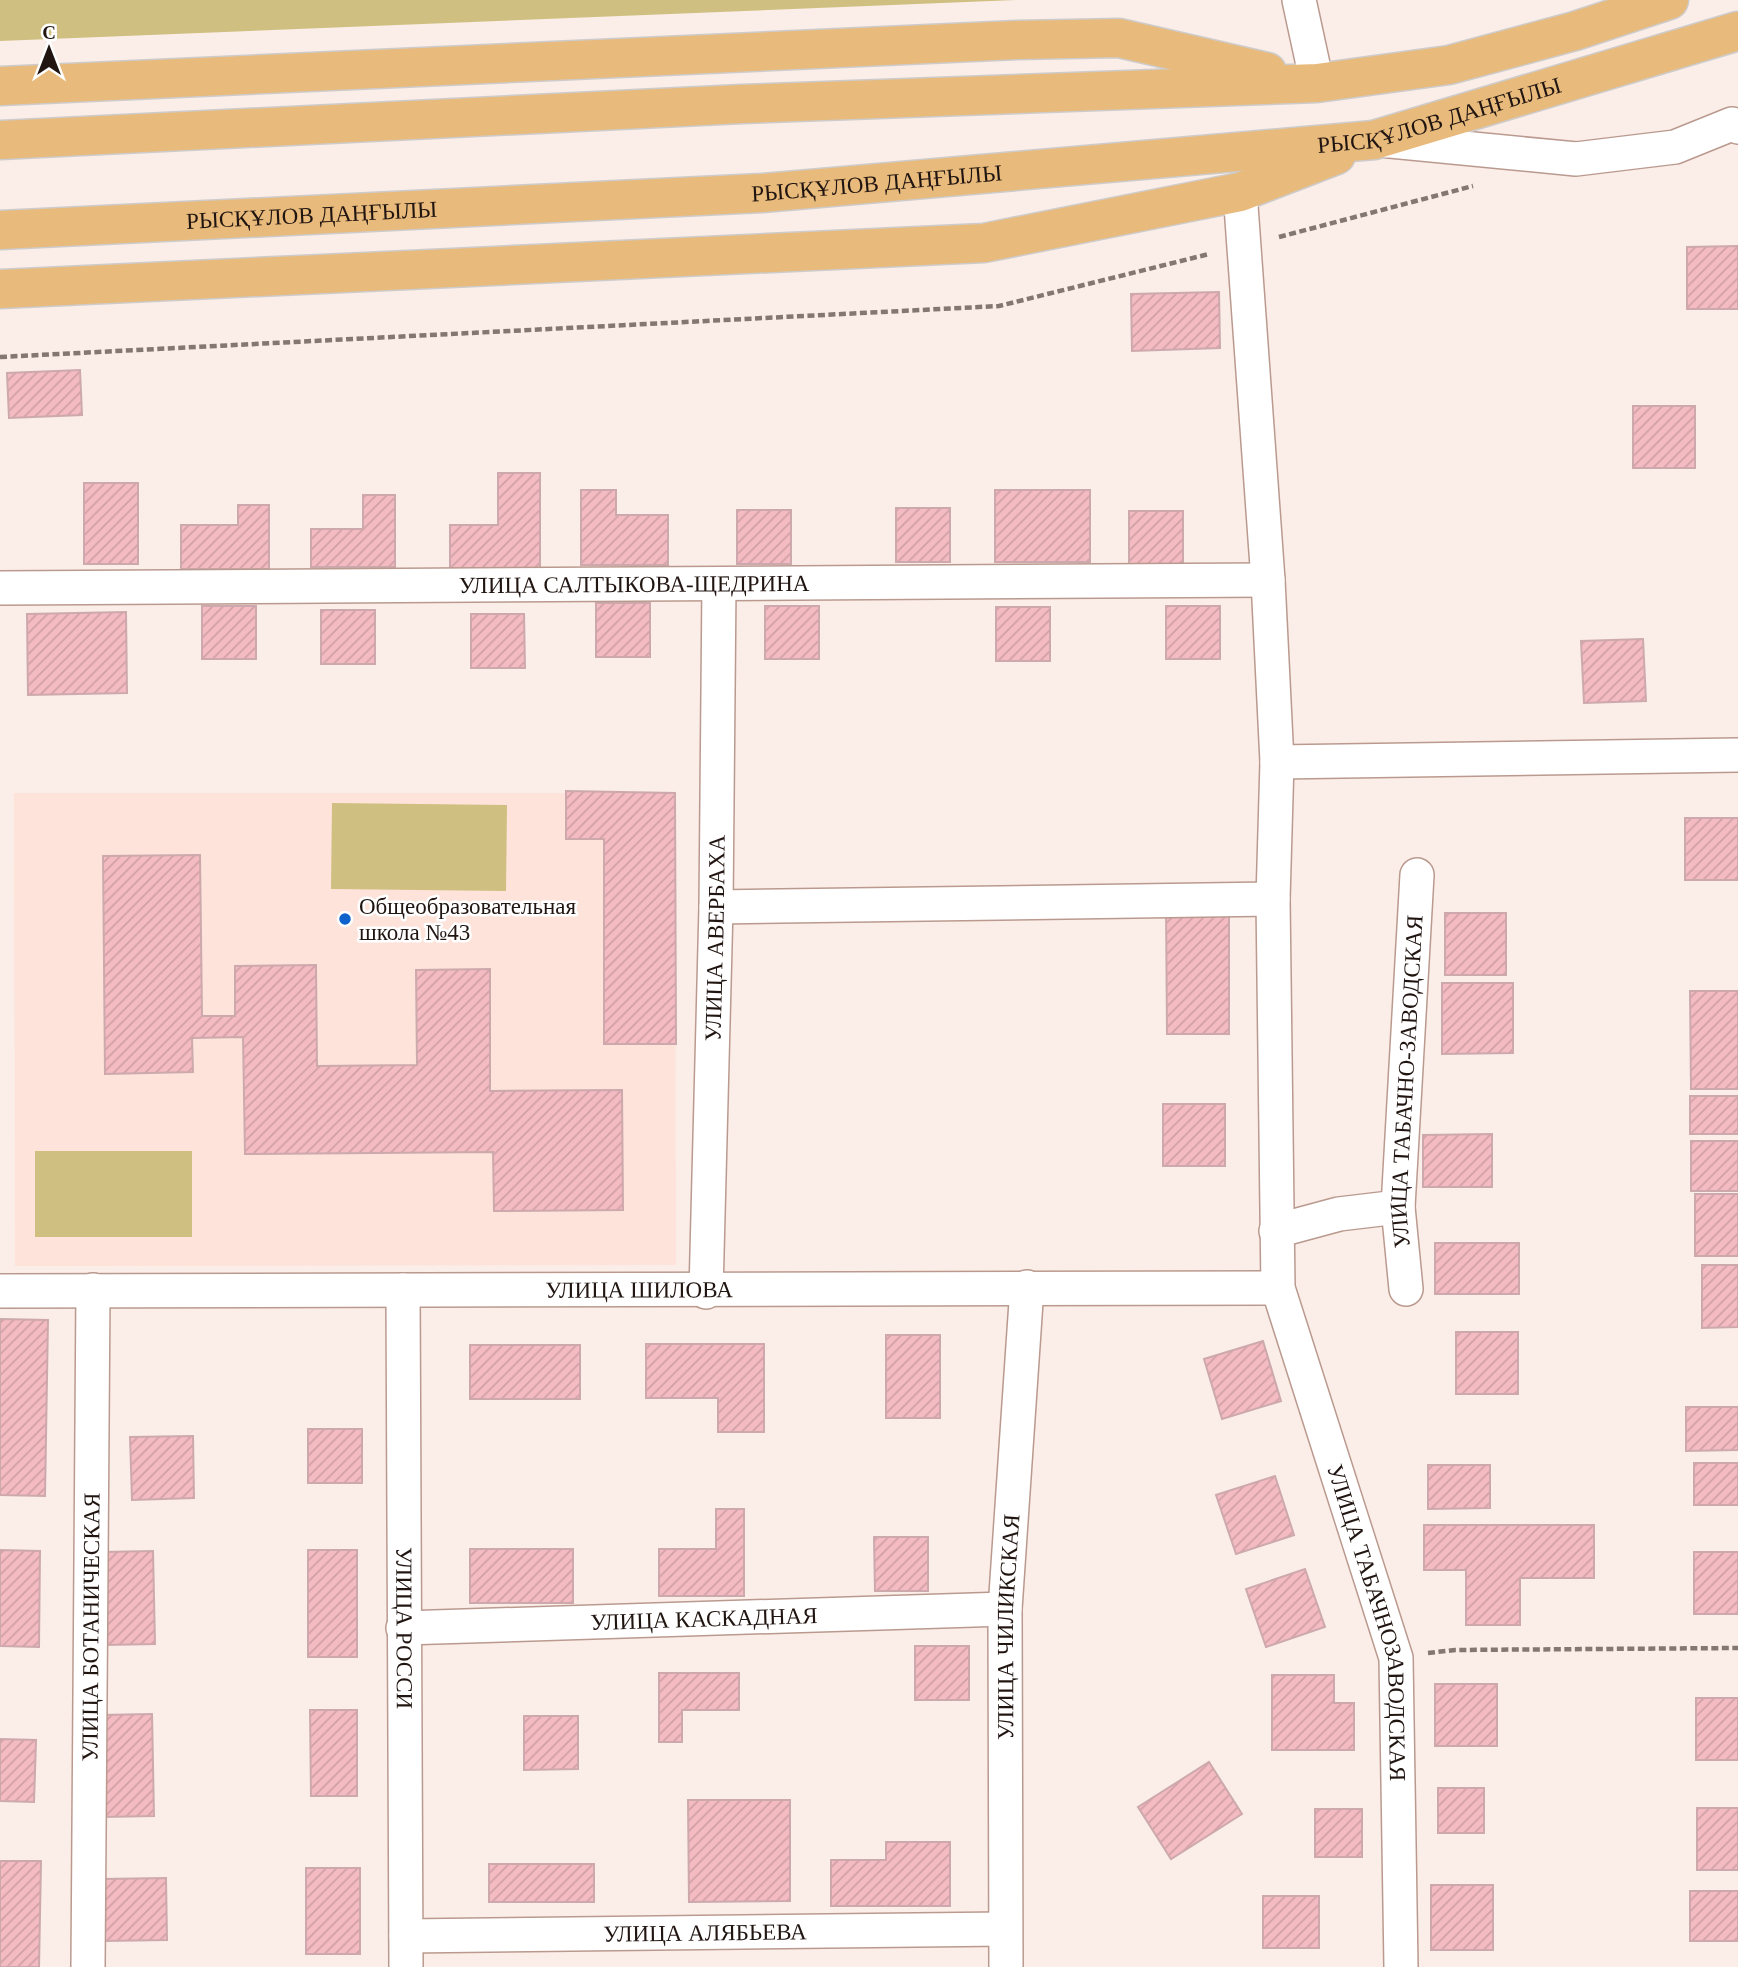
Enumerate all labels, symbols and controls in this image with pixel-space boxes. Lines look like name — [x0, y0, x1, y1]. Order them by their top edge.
north arrow — [14, 14, 84, 84]
text: С — [42, 22, 56, 43]
street label: РЫСҚҰЛОВ ДАҢҒЫЛЫ — [1316, 72, 1564, 157]
street label: РЫСҚҰЛОВ ДАҢҒЫЛЫ — [751, 160, 1003, 206]
street label: РЫСҚҰЛОВ ДАҢҒЫЛЫ — [185, 196, 438, 233]
street label: УЛИЦА САЛТЫКОВА-ЩЕДРИНА — [459, 570, 810, 598]
street label: УЛИЦА АВЕРБАХА — [700, 834, 729, 1042]
place label: Общеобразовательная школа №43 — [359, 894, 577, 945]
marker: Общеобразовательная школа №43 — [337, 911, 353, 927]
street label: УЛИЦА ТАБАЧНО-ЗАВОДСКАЯ — [1385, 914, 1427, 1249]
street label: УЛИЦА ШИЛОВА — [545, 1277, 733, 1302]
street label: УЛИЦА ТАБАЧНОЗАВОДСКАЯ — [1323, 1461, 1410, 1782]
street label: УЛИЦА БОТАНИЧЕСКАЯ — [77, 1492, 104, 1762]
street label: УЛИЦА ЧИЛИКСКАЯ — [992, 1513, 1024, 1740]
street label: УЛИЦА РОССИ — [392, 1547, 417, 1709]
street label: УЛИЦА КАСКАДНАЯ — [590, 1602, 818, 1635]
street label: УЛИЦА АЛЯБЬЕВА — [603, 1919, 807, 1946]

